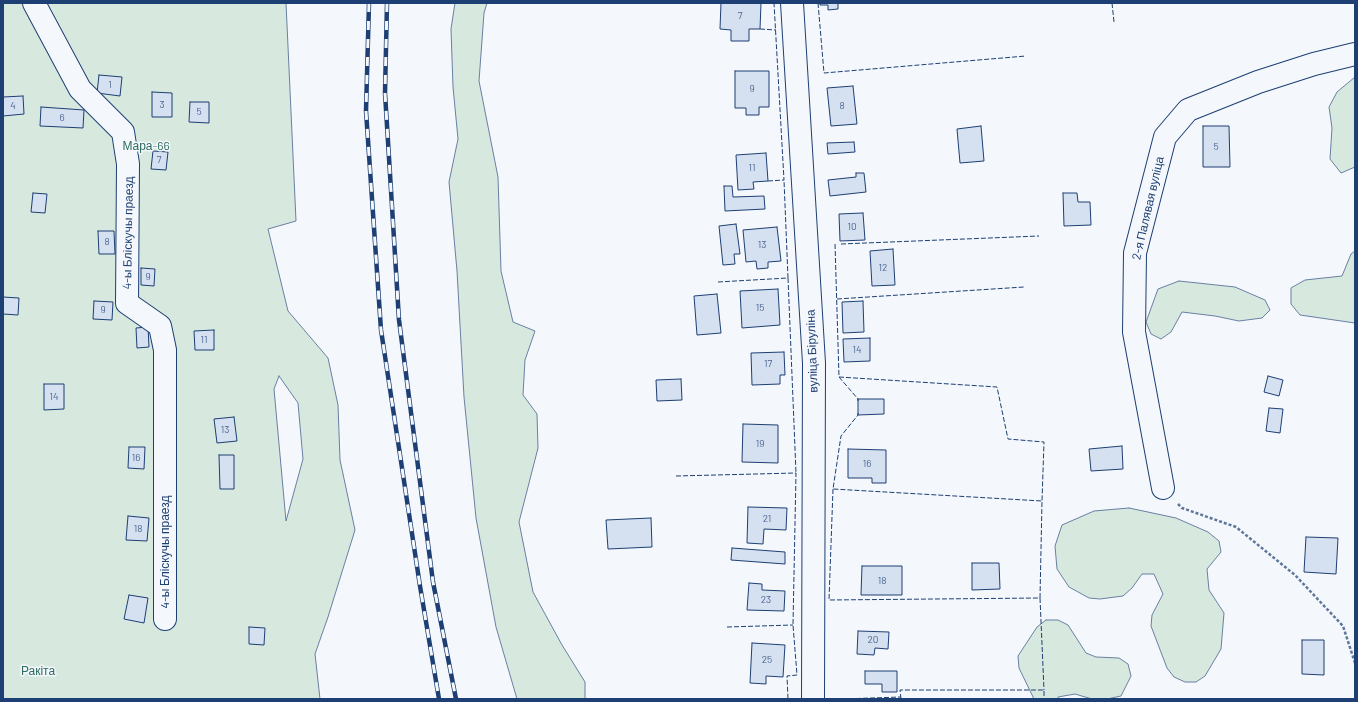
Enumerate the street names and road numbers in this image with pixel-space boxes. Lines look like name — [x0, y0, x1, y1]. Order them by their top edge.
street label: 2-я Палявая вуліца — [1129, 155, 1167, 261]
street label: 4-ы Бліскучы праезд — [120, 176, 136, 290]
street label: вуліца Біруліна — [803, 309, 821, 393]
street label: 4-ы Бліскучы праезд — [158, 496, 172, 608]

